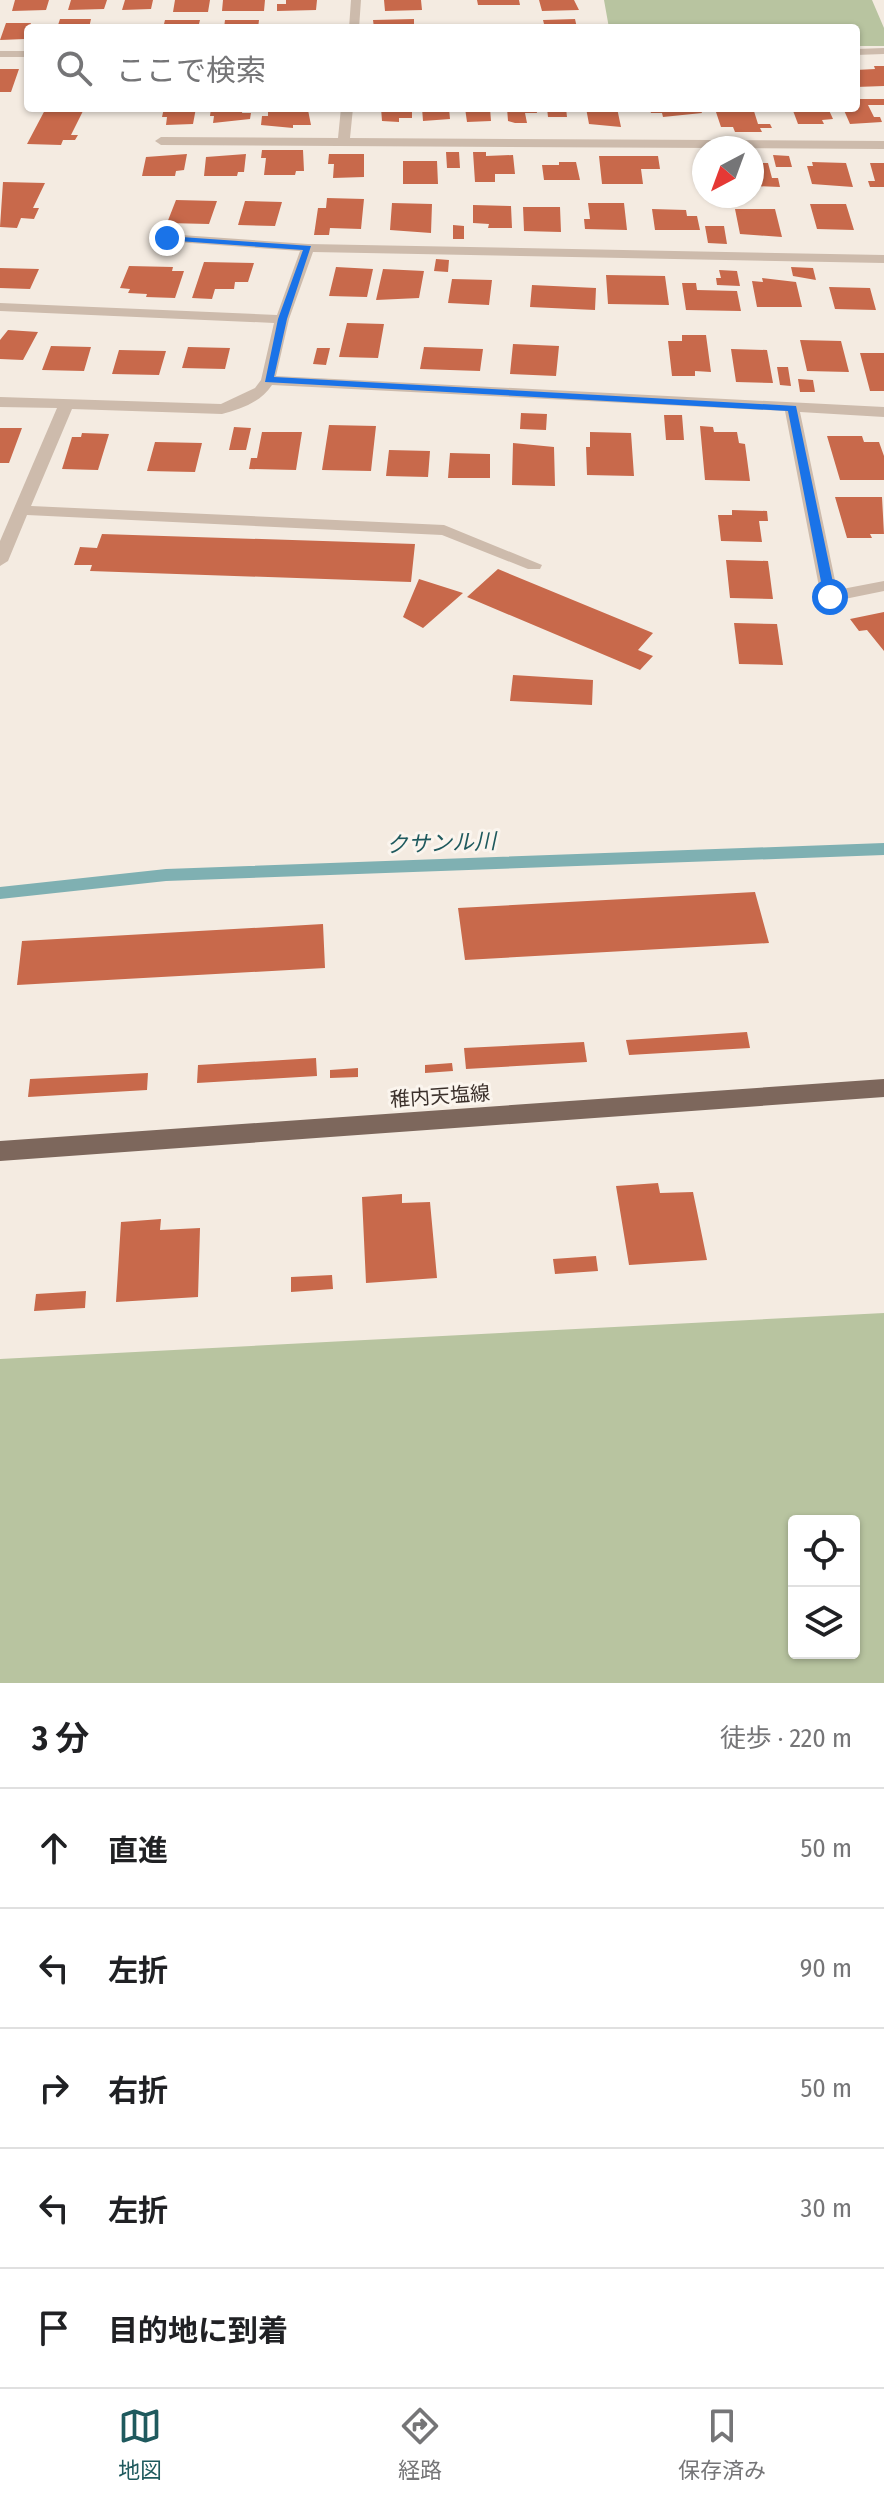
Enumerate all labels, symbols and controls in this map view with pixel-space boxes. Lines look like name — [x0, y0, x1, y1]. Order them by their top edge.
search box — [24, 24, 860, 112]
icon: search — [52, 46, 96, 90]
text: ここで検索 — [116, 53, 266, 89]
north arrow — [692, 136, 764, 208]
route end — [149, 220, 185, 256]
route start — [812, 579, 848, 615]
water label: クサンル川 — [386, 828, 498, 858]
street label: 稚内天塩線 — [389, 1081, 491, 1111]
map controls — [788, 1515, 860, 1659]
button: locate — [788, 1515, 860, 1587]
button: layers — [788, 1587, 860, 1659]
text: 3 分 — [32, 1718, 89, 1759]
text: 徒歩 · 220 m — [720, 1723, 852, 1754]
icon: ahead — [32, 1826, 76, 1870]
text: 直進 — [108, 1833, 168, 1869]
text: 50 m — [800, 1833, 852, 1864]
icon: left — [32, 1946, 76, 1990]
text: 左折 — [108, 1953, 168, 1989]
text: 90 m — [800, 1953, 852, 1984]
icon: right — [32, 2066, 76, 2110]
text: 右折 — [108, 2073, 168, 2109]
text: 50 m — [800, 2073, 852, 2104]
icon: left — [32, 2186, 76, 2230]
text: 左折 — [108, 2193, 168, 2229]
text: 30 m — [801, 2193, 852, 2224]
icon: arrive — [32, 2306, 76, 2350]
text: 目的地に到着 — [108, 2313, 288, 2349]
tab: 地図 — [118, 2404, 162, 2484]
tab: 経路 — [398, 2404, 442, 2484]
tab: 保存済み — [678, 2404, 766, 2484]

